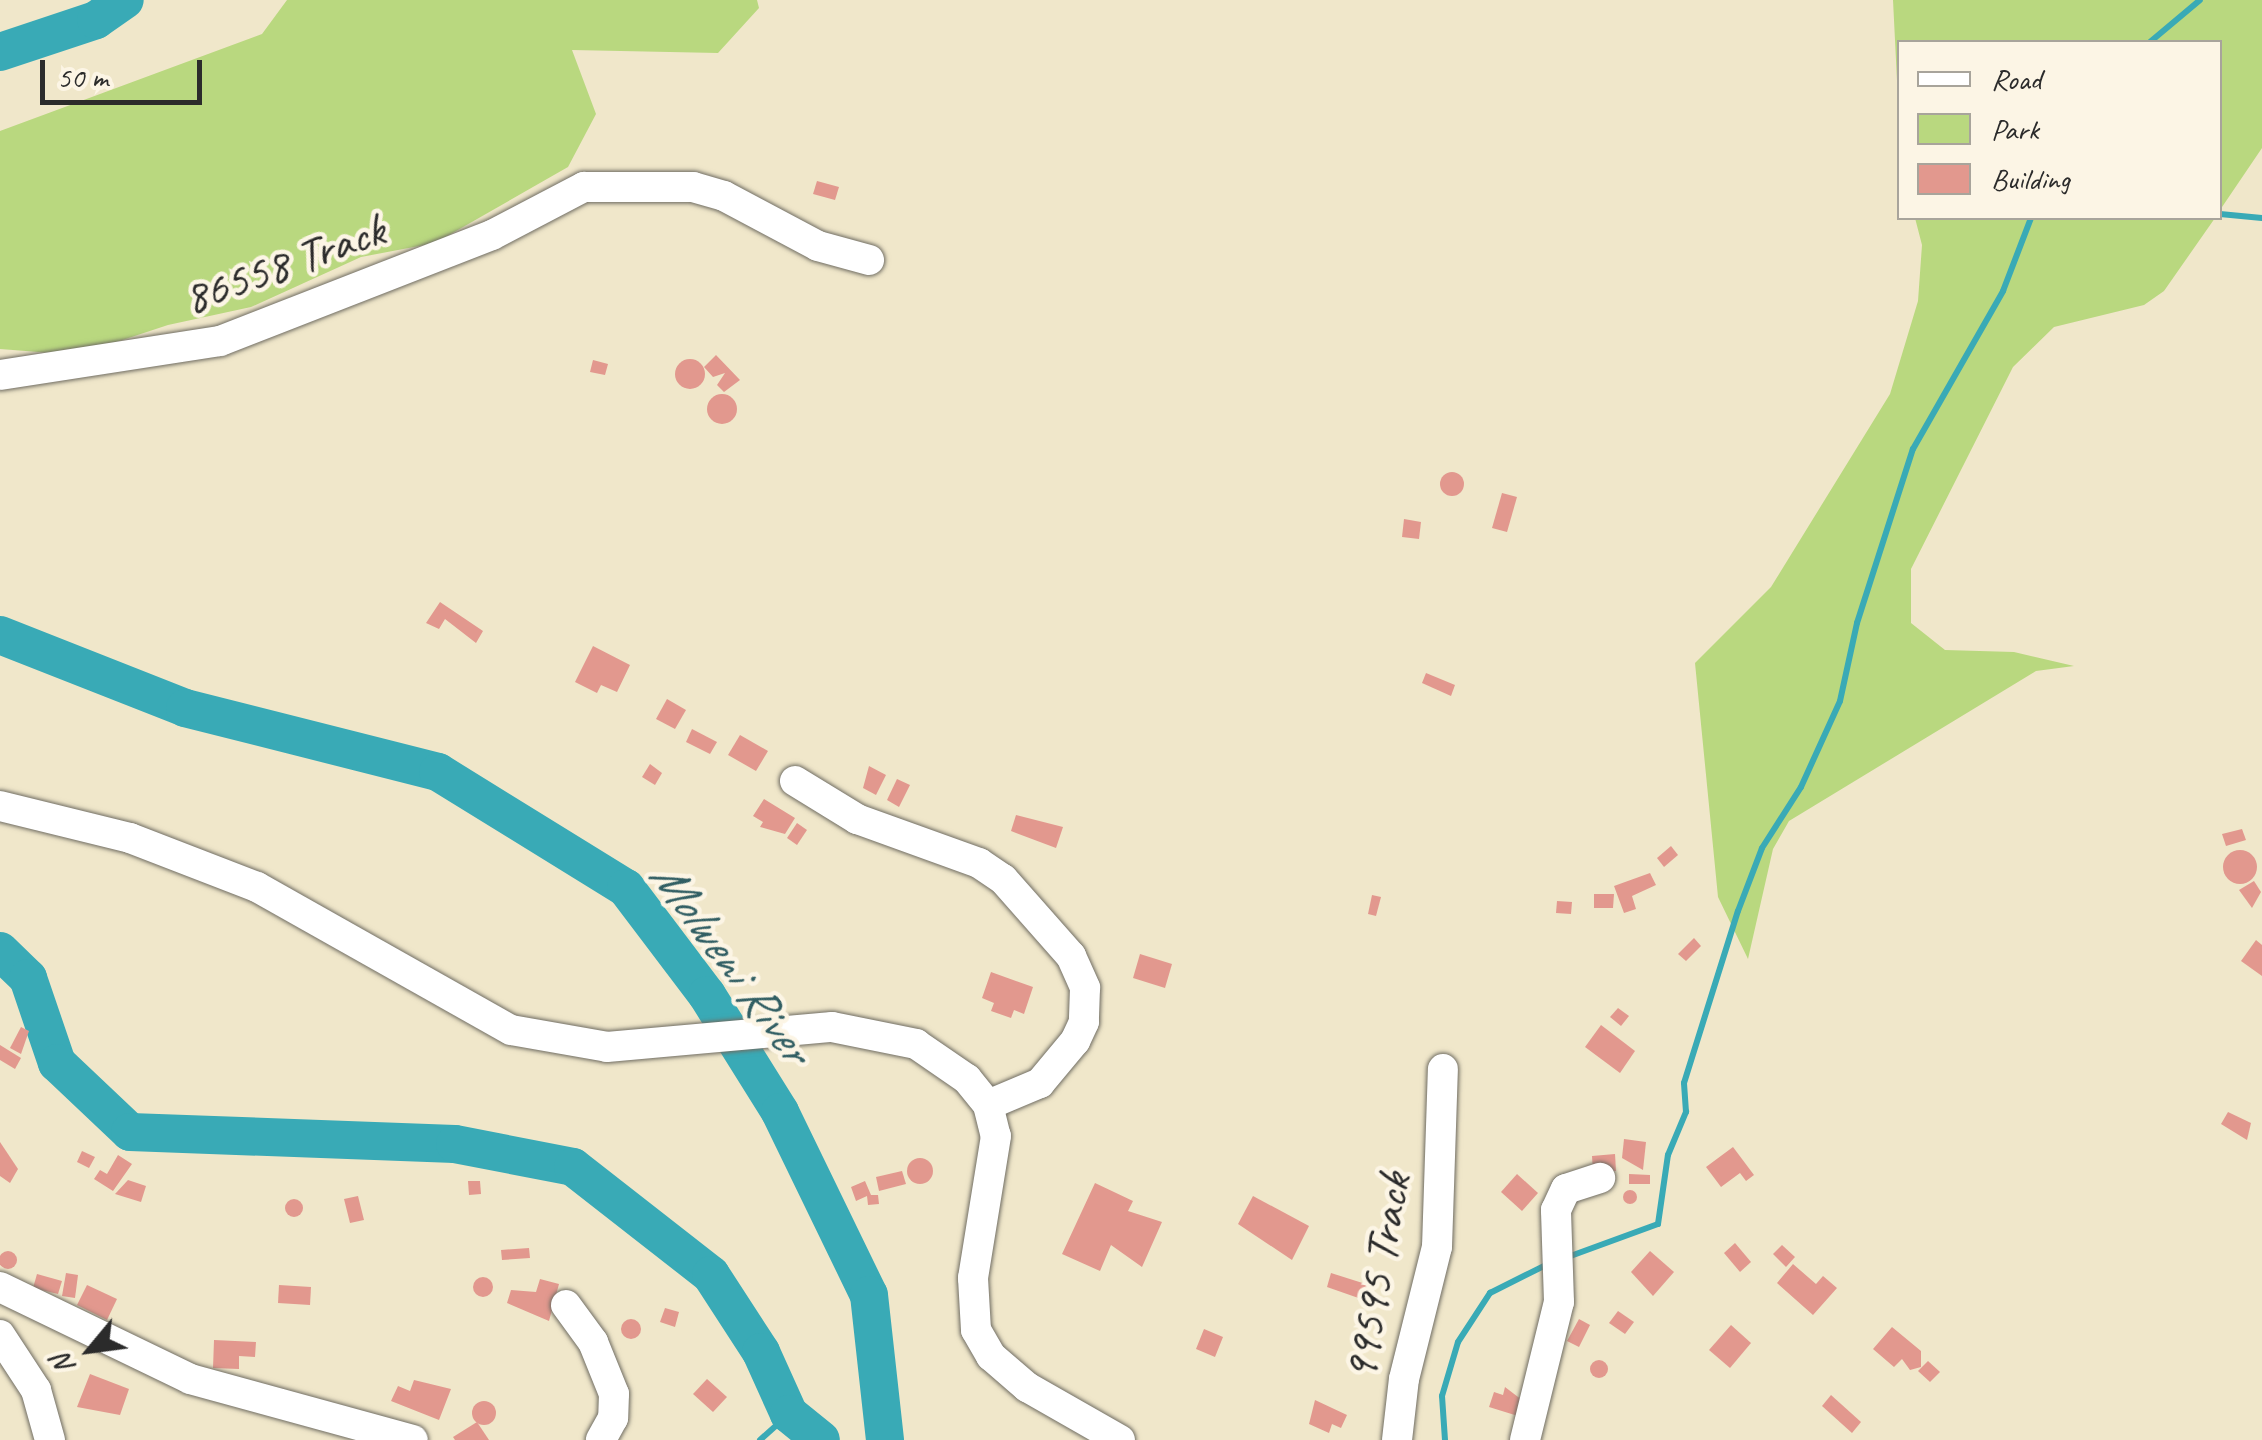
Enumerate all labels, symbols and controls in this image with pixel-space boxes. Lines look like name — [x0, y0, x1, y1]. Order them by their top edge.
scale bar — [45, 40, 208, 102]
legend — [1897, 40, 2222, 220]
text: 50 m — [57, 58, 108, 96]
text: Road — [1991, 60, 2041, 98]
text: Park — [1991, 110, 2039, 148]
text: Building — [1991, 160, 2070, 198]
street label: 86558 Track — [175, 201, 393, 327]
water label: Molweni River — [637, 848, 825, 1074]
street label: 99595 Track — [1330, 1169, 1424, 1385]
north arrow — [40, 1300, 140, 1400]
text: N — [44, 1349, 83, 1381]

